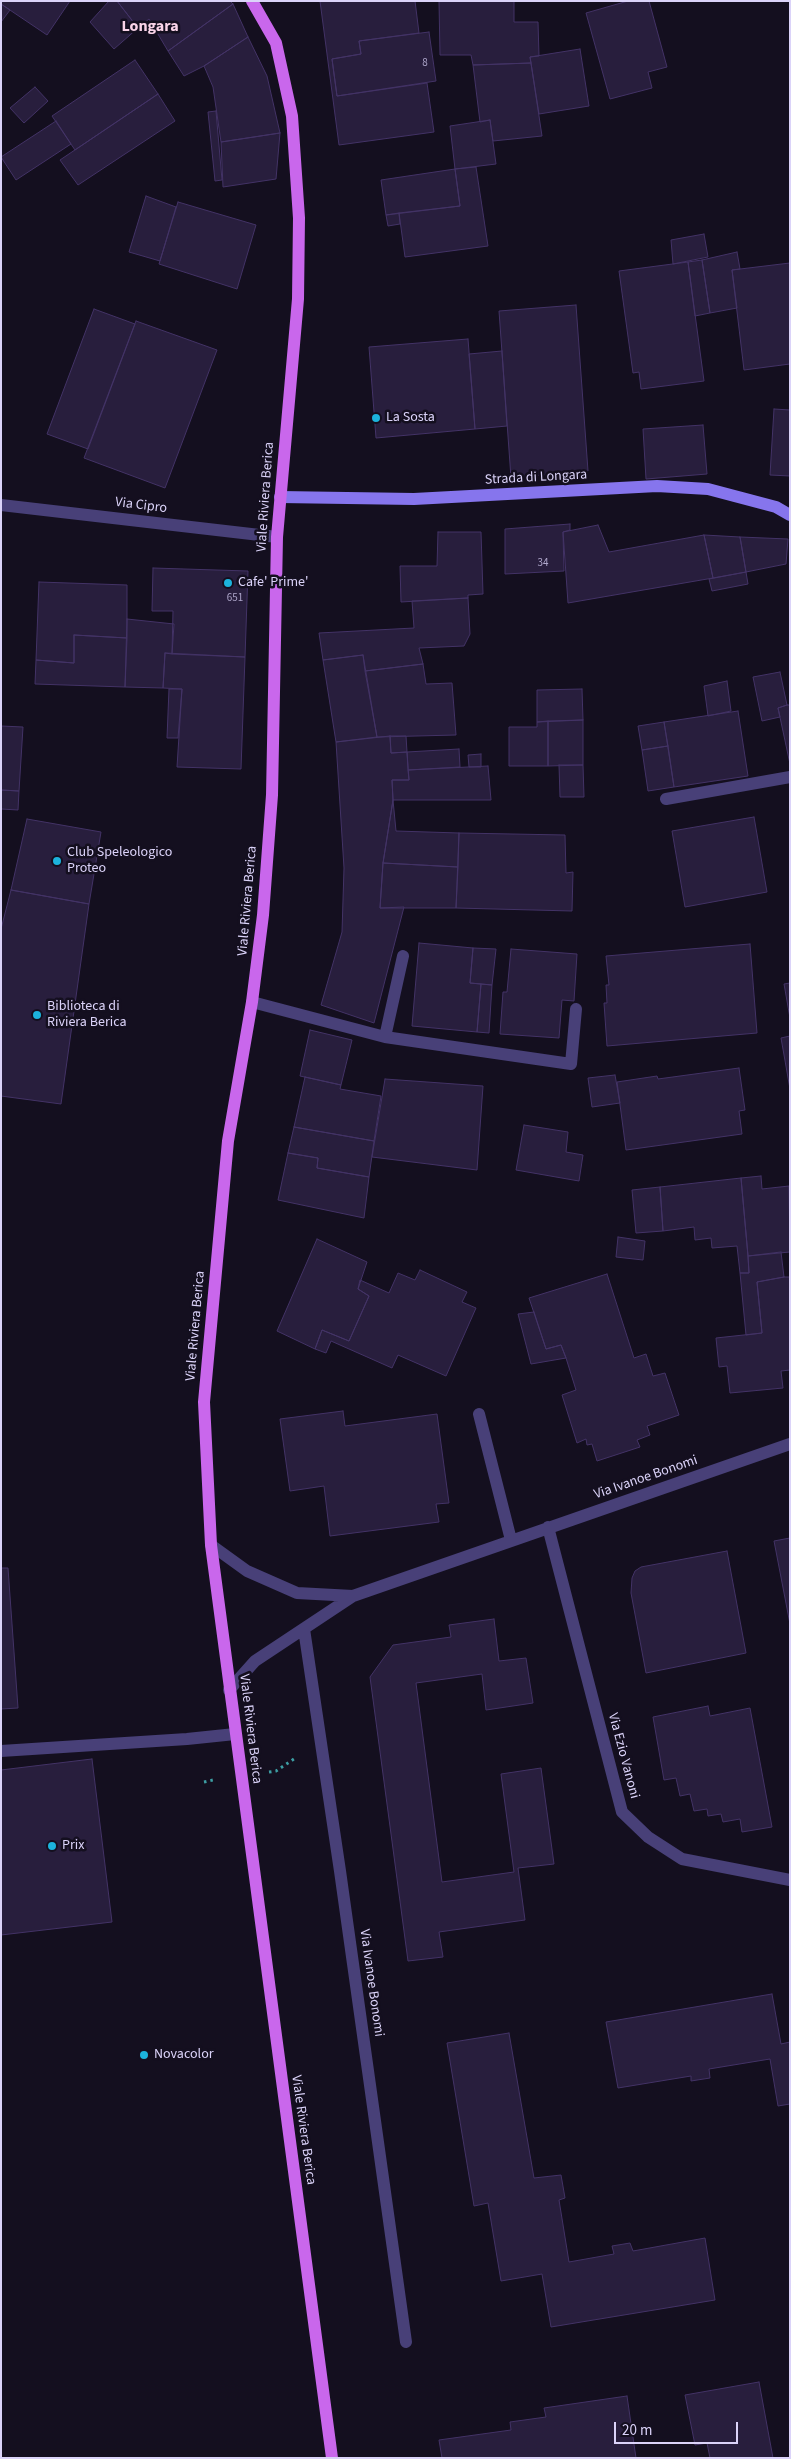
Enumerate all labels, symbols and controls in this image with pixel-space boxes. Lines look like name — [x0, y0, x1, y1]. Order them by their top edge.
district label: Longara — [121, 17, 179, 37]
house number: 8 — [422, 57, 428, 71]
place label: La Sosta — [386, 410, 435, 426]
marker: La Sosta — [370, 412, 382, 424]
street label: Viale Riviera Berica — [254, 441, 278, 553]
street label: Strada di Longara — [484, 467, 588, 489]
street label: Via Cipro — [114, 494, 168, 518]
house number: 34 — [538, 557, 548, 571]
place label: Cafe' Prime' — [238, 575, 308, 591]
marker: Cafe' Prime' — [222, 577, 234, 589]
house number: 651 — [227, 592, 243, 606]
place label: Club Speleologico Proteo — [67, 845, 172, 878]
street label: Viale Riviera Berica — [235, 845, 261, 957]
marker: Club Speleologico Proteo — [51, 855, 63, 867]
place label: Biblioteca di Riviera Berica — [47, 999, 126, 1032]
marker: Biblioteca di Riviera Berica — [31, 1009, 43, 1021]
street label: Viale Riviera Berica — [183, 1270, 209, 1382]
street label: Via Ivanoe Bonomi — [592, 1452, 700, 1504]
street label: Viale Riviera Berica — [235, 1673, 265, 1785]
street label: Via Ezio Vanoni — [604, 1711, 642, 1801]
place label: Prix — [62, 1838, 84, 1854]
marker: Prix — [46, 1840, 58, 1852]
street label: Via Ivanoe Bonomi — [355, 1928, 387, 2038]
place label: Novacolor — [154, 2047, 214, 2063]
marker: Novacolor — [138, 2049, 150, 2061]
street label: Viale Riviera Berica — [287, 2074, 319, 2186]
scale bar — [616, 2412, 740, 2444]
text: 20 m — [622, 2420, 652, 2441]

